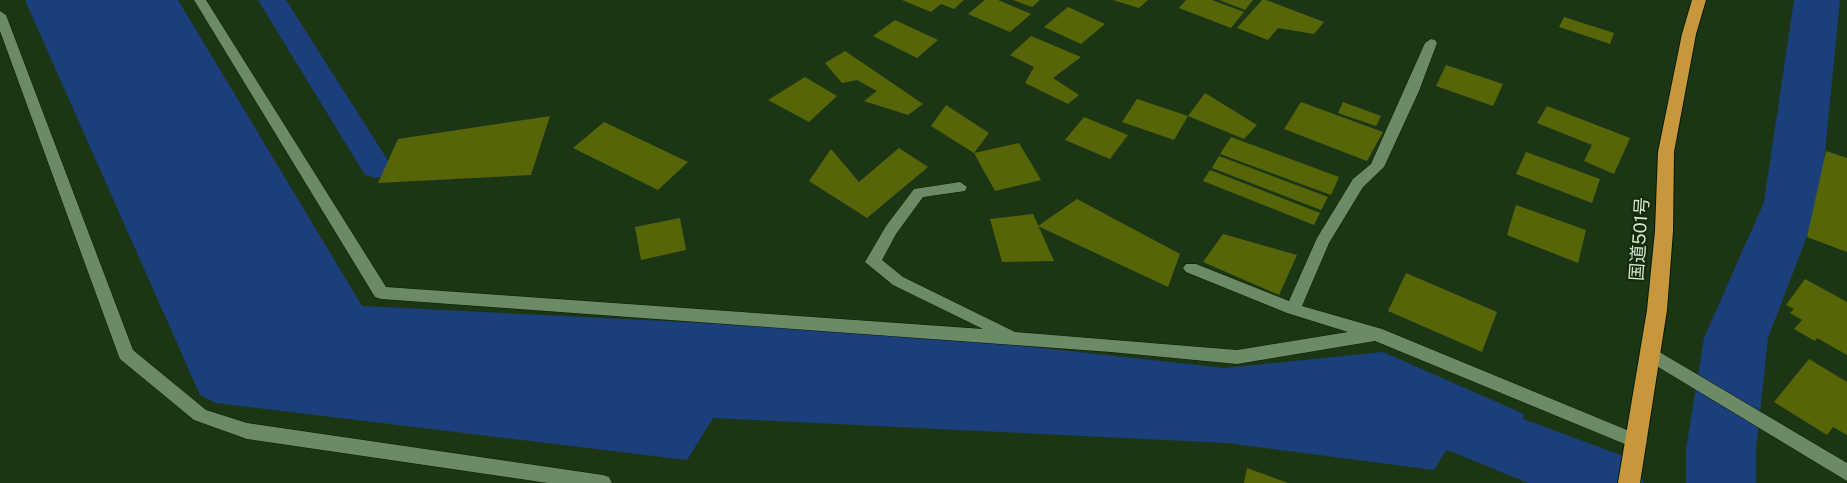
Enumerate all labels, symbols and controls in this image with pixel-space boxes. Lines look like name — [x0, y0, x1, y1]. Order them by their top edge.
street label: 国道501号 — [1626, 196, 1654, 282]

